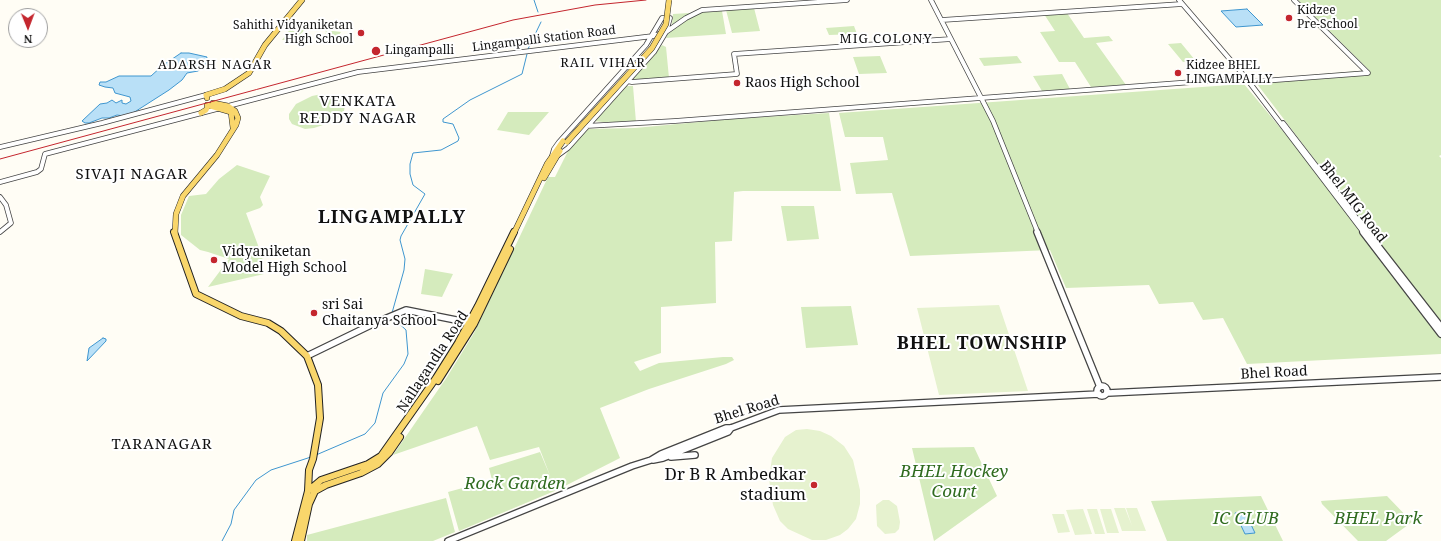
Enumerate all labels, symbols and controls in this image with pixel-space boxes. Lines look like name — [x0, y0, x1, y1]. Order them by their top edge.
place label: Kidzee Pre-School — [1297, 4, 1358, 32]
north arrow — [8, 8, 48, 48]
marker: Kidzee Pre-School — [1284, 13, 1294, 23]
place label: Sahithi Vidyaniketan High School — [233, 19, 353, 47]
street label: Lingampalli Station Road — [471, 23, 617, 55]
marker: Sahithi Vidyaniketan High School — [356, 28, 366, 38]
district label: MIG COLONY — [839, 31, 933, 47]
text: N — [24, 32, 33, 47]
place label: Lingampalli — [385, 44, 454, 58]
marker: Lingampalli — [370, 45, 382, 57]
district label: RAIL VIHAR — [560, 55, 646, 71]
district label: ADARSH NAGAR — [158, 57, 272, 73]
place label: Kidzee BHEL LINGAMPALLY — [1186, 59, 1272, 87]
marker: Kidzee BHEL LINGAMPALLY — [1173, 68, 1183, 78]
place label: Raos High School — [745, 75, 860, 91]
marker: Raos High School — [732, 78, 742, 88]
district label: VENKATA REDDY NAGAR — [299, 93, 417, 128]
street label: Bhel MIG Road — [1316, 158, 1390, 246]
district label: SIVAJI NAGAR — [76, 166, 188, 184]
district label: LINGAMPALLY — [318, 207, 466, 229]
place label: Vidyaniketan Model High School — [222, 244, 347, 276]
marker: Vidyaniketan Model High School — [209, 255, 219, 265]
place label: sri Sai Chaitanya School — [322, 297, 437, 330]
marker: sri Sai Chaitanya School — [309, 308, 319, 318]
street label: Nallagandla Road — [394, 308, 472, 416]
district label: BHEL TOWNSHIP — [897, 333, 1067, 355]
street label: Bhel Road — [1240, 363, 1308, 383]
street label: Bhel Road — [712, 392, 782, 428]
district label: TARANAGAR — [111, 436, 213, 454]
park label: BHEL Hockey Court — [900, 462, 1008, 502]
place label: Dr B R Ambedkar stadium — [665, 465, 806, 505]
park label: Rock Garden — [464, 474, 566, 494]
marker: Dr B R Ambedkar stadium — [809, 480, 819, 490]
park label: IC CLUB — [1213, 509, 1279, 529]
park label: BHEL Park — [1334, 509, 1422, 529]

